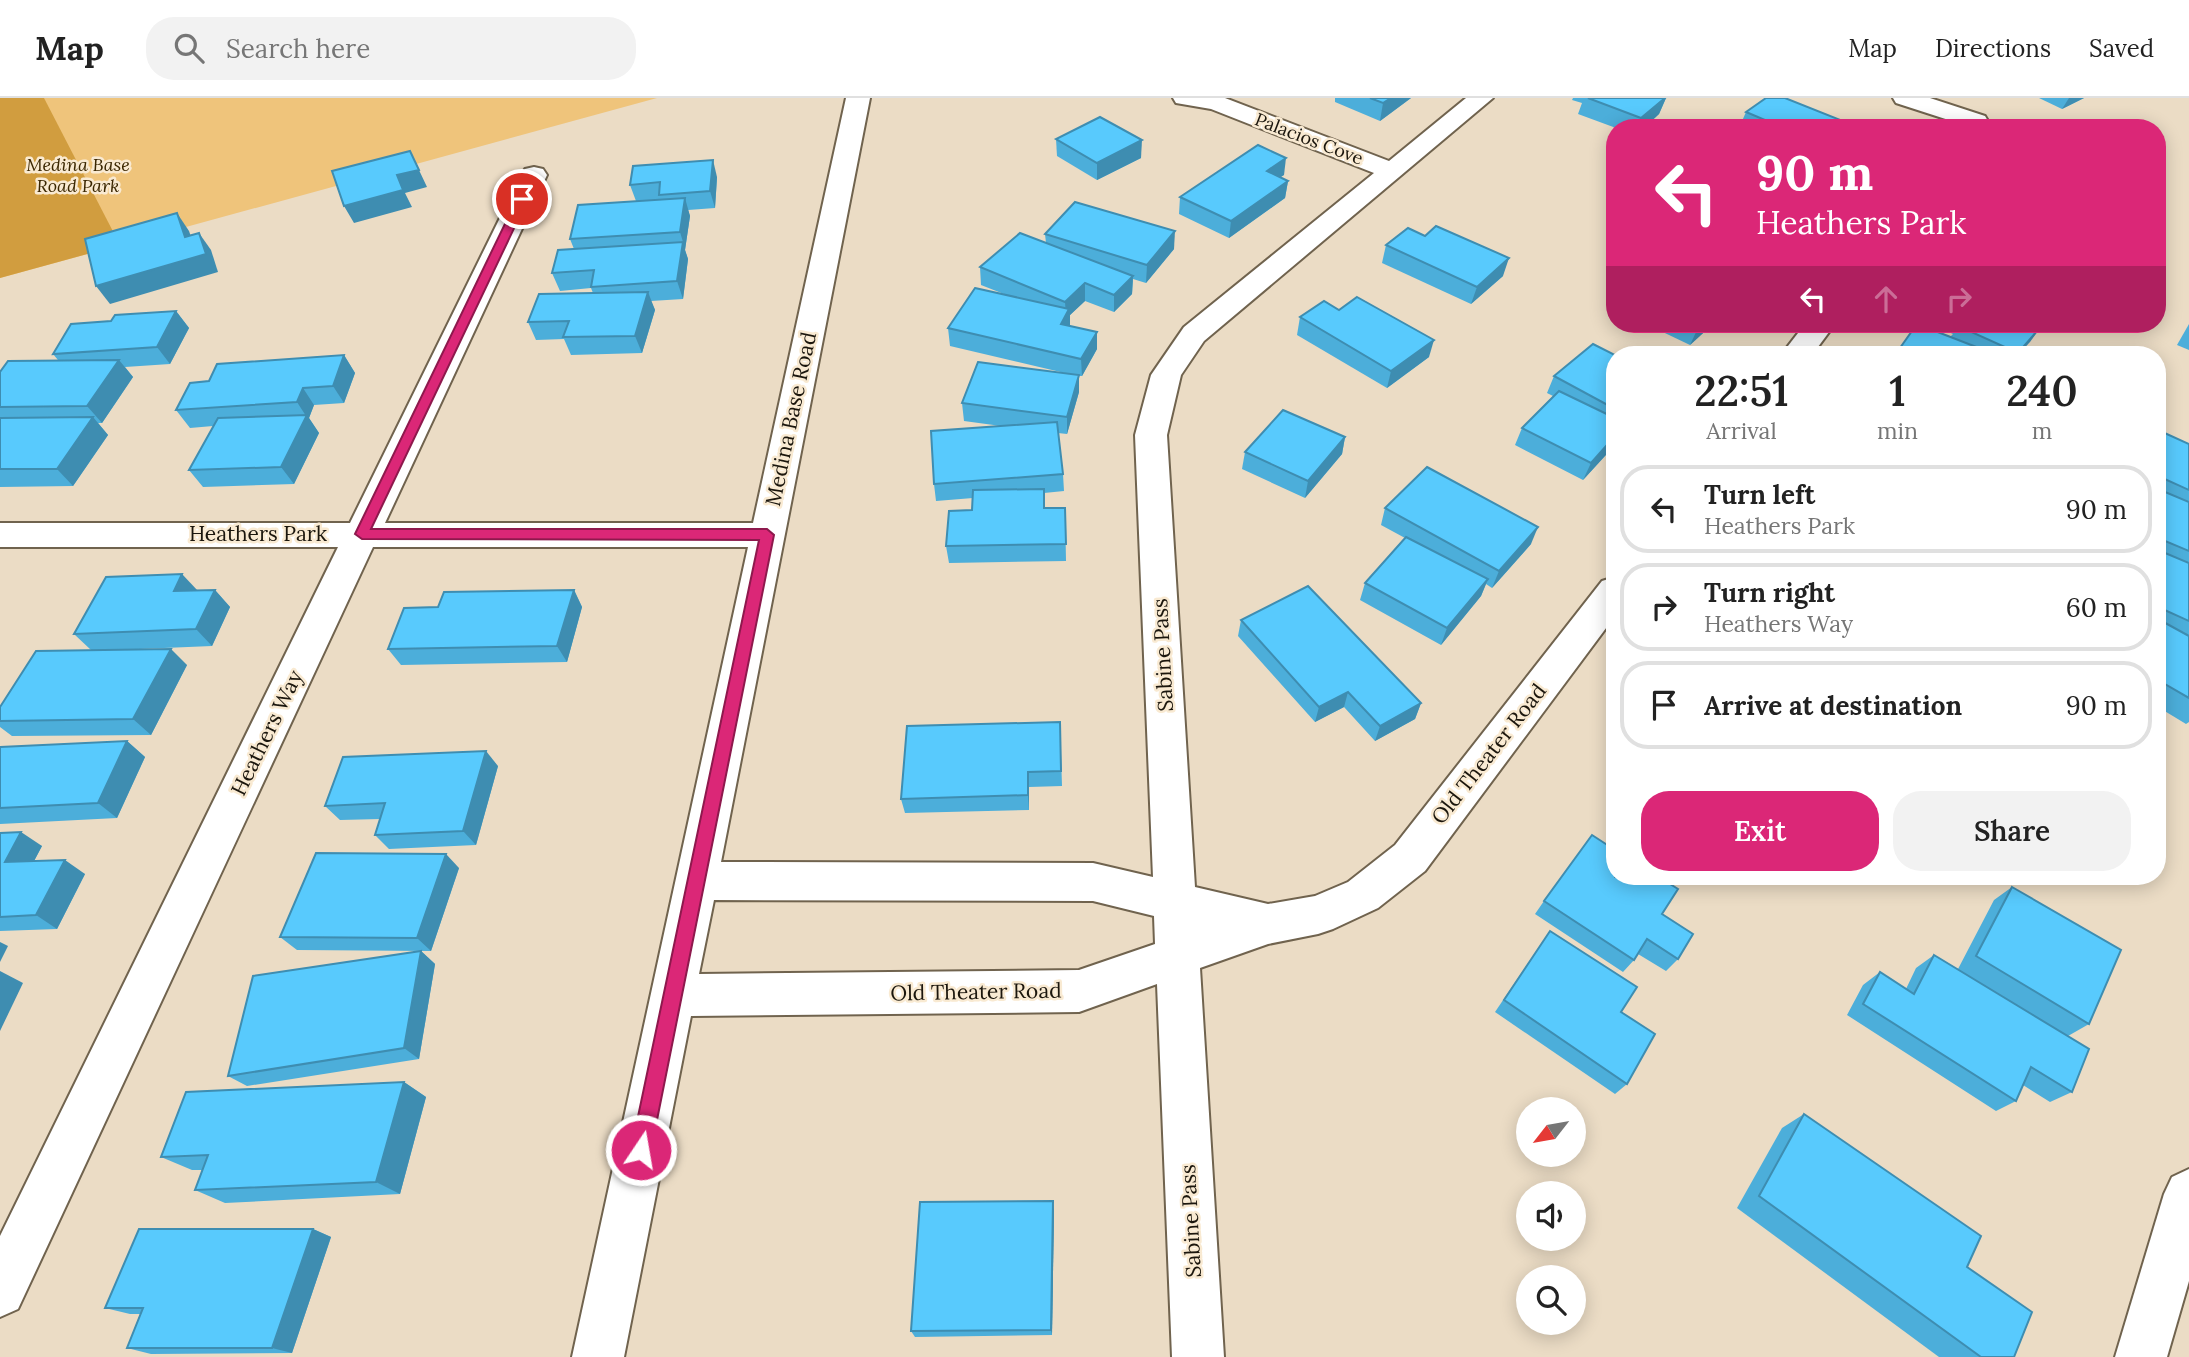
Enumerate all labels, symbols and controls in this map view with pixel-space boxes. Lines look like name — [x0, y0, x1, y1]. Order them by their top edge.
search box — [146, 17, 636, 80]
text: Map — [35, 27, 104, 69]
icon: search — [170, 29, 208, 67]
text: Search here — [226, 32, 370, 65]
text: Map — [1848, 33, 1897, 64]
text: Directions — [1935, 33, 2051, 64]
text: Saved — [2089, 33, 2154, 64]
street label: Palacios Cove — [1252, 107, 1367, 170]
text: 90 m — [1756, 141, 1873, 203]
icon: left — [1641, 147, 1732, 238]
park label: Medina Base Road Park — [26, 153, 130, 197]
pin — [492, 169, 552, 229]
icon: arrive — [503, 180, 541, 218]
text: Heathers Park — [1756, 202, 1966, 243]
icon: left — [1794, 280, 1832, 318]
icon: ahead — [1867, 280, 1905, 318]
icon: right — [1940, 280, 1978, 318]
street label: Medina Base Road — [759, 329, 822, 508]
text: 22:51 — [1694, 364, 1789, 418]
text: 1 — [1889, 364, 1906, 418]
text: 240 — [2006, 364, 2078, 418]
text: Arrival — [1706, 416, 1777, 445]
text: min — [1877, 416, 1918, 445]
text: m — [2032, 416, 2052, 445]
text: Turn left — [1704, 478, 1815, 511]
icon: left — [1645, 490, 1683, 528]
text: 90 m — [2066, 493, 2127, 526]
text: Heathers Park — [1704, 511, 1855, 540]
street label: Heathers Park — [189, 520, 328, 547]
text: Turn right — [1704, 576, 1835, 609]
icon: right — [1645, 588, 1683, 626]
text: 60 m — [2066, 591, 2127, 624]
street label: Sabine Pass — [1146, 598, 1179, 712]
text: Heathers Way — [1704, 609, 1853, 638]
street label: Heathers Way — [225, 666, 309, 800]
street label: Old Theater Road — [1425, 678, 1552, 830]
icon: arrive — [1645, 686, 1683, 724]
text: Arrive at destination — [1704, 689, 1962, 722]
text: 90 m — [2066, 689, 2127, 722]
button: Exit — [1641, 791, 1879, 871]
button: Share — [1893, 791, 2131, 871]
street label: Old Theater Road — [890, 977, 1062, 1006]
north arrow — [1516, 1097, 1586, 1167]
map controls — [1516, 1097, 1586, 1335]
position arrow — [604, 1113, 678, 1187]
street label: Sabine Pass — [1174, 1164, 1207, 1278]
button: sound — [1516, 1181, 1586, 1251]
button: search — [1516, 1265, 1586, 1335]

